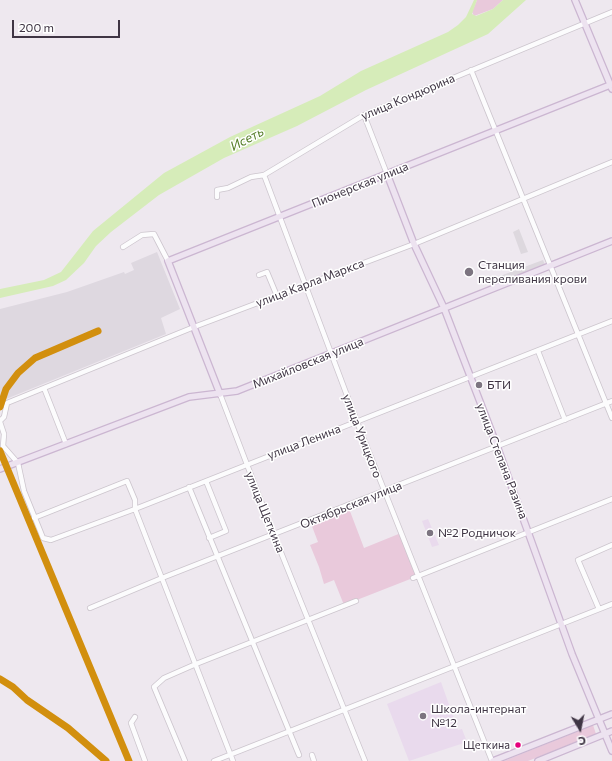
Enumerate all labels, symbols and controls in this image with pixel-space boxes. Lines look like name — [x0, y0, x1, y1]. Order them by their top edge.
scale bar — [14, 12, 122, 38]
text: 200 m — [19, 20, 54, 34]
street label: улица Кондюрина — [359, 71, 457, 123]
water label: Исеть — [227, 124, 267, 154]
street label: Пионерская улица — [309, 159, 411, 211]
street label: улица Карла Маркса — [254, 256, 366, 310]
place label: Станция переливания крови — [478, 258, 587, 286]
marker: Станция переливания крови — [463, 266, 475, 278]
street label: Михайловская улица — [250, 334, 366, 392]
place label: БТИ — [487, 378, 511, 392]
marker: БТИ — [474, 380, 484, 390]
street label: улица Урицкого — [339, 392, 385, 480]
street label: улица Степана Разина — [473, 401, 531, 521]
street label: улица Ленина — [265, 421, 343, 463]
street label: улица Щеткина — [242, 469, 288, 555]
street label: Октябрьская улица — [298, 478, 404, 532]
place label: №2 Родничок — [438, 526, 516, 540]
marker: №2 Родничок — [425, 528, 435, 538]
place label: Школа-интернат №12 — [431, 702, 526, 730]
north arrow — [560, 709, 600, 749]
marker: Школа-интернат №12 — [418, 711, 428, 721]
text: С — [577, 734, 587, 748]
place label: Щеткина — [463, 738, 510, 752]
marker: Щеткина — [513, 740, 523, 750]

